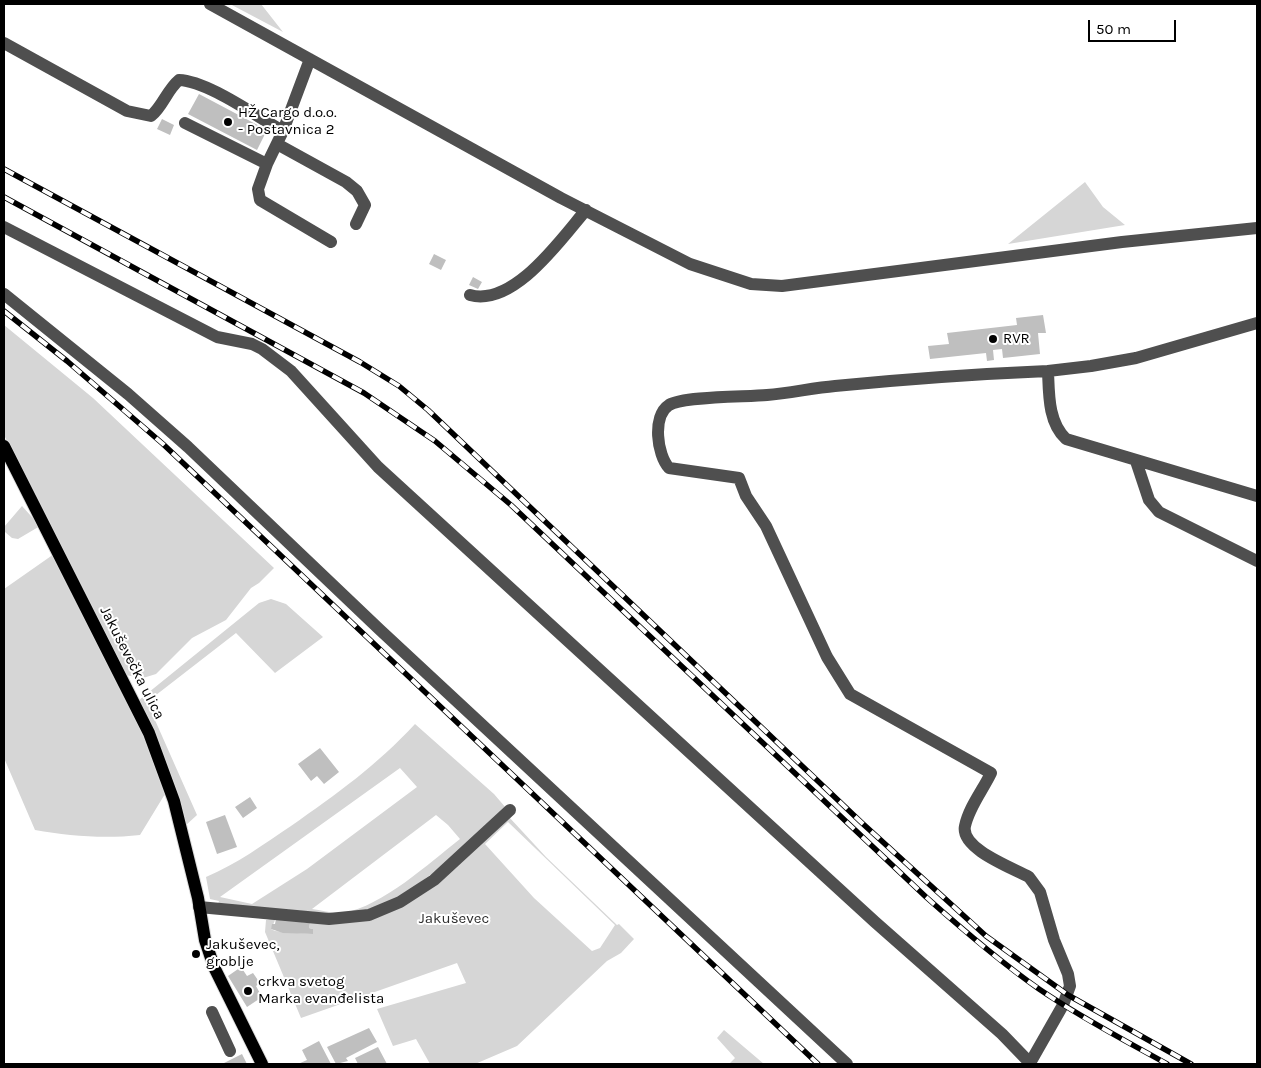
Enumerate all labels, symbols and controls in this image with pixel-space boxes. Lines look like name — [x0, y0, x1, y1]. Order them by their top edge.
scale bar — [1091, 10, 1178, 42]
text: 50 m — [1096, 20, 1131, 38]
place label: HŽ Cargo d.o.o. - Postavnica 2 — [238, 104, 337, 139]
marker: HŽ Cargo d.o.o. - Postavnica 2 — [222, 116, 234, 128]
place label: RVR — [1003, 330, 1030, 348]
marker: RVR — [987, 333, 999, 345]
street label: Jakuševečka ulica — [96, 603, 168, 723]
park label: Jakuševec — [419, 910, 489, 928]
place label: Jakuševec, groblje — [206, 936, 280, 971]
marker: Jakuševec, groblje — [190, 948, 202, 960]
place label: crkva svetog Marka evanđelista — [258, 973, 384, 1008]
marker: crkva svetog Marka evanđelista — [242, 985, 254, 997]

